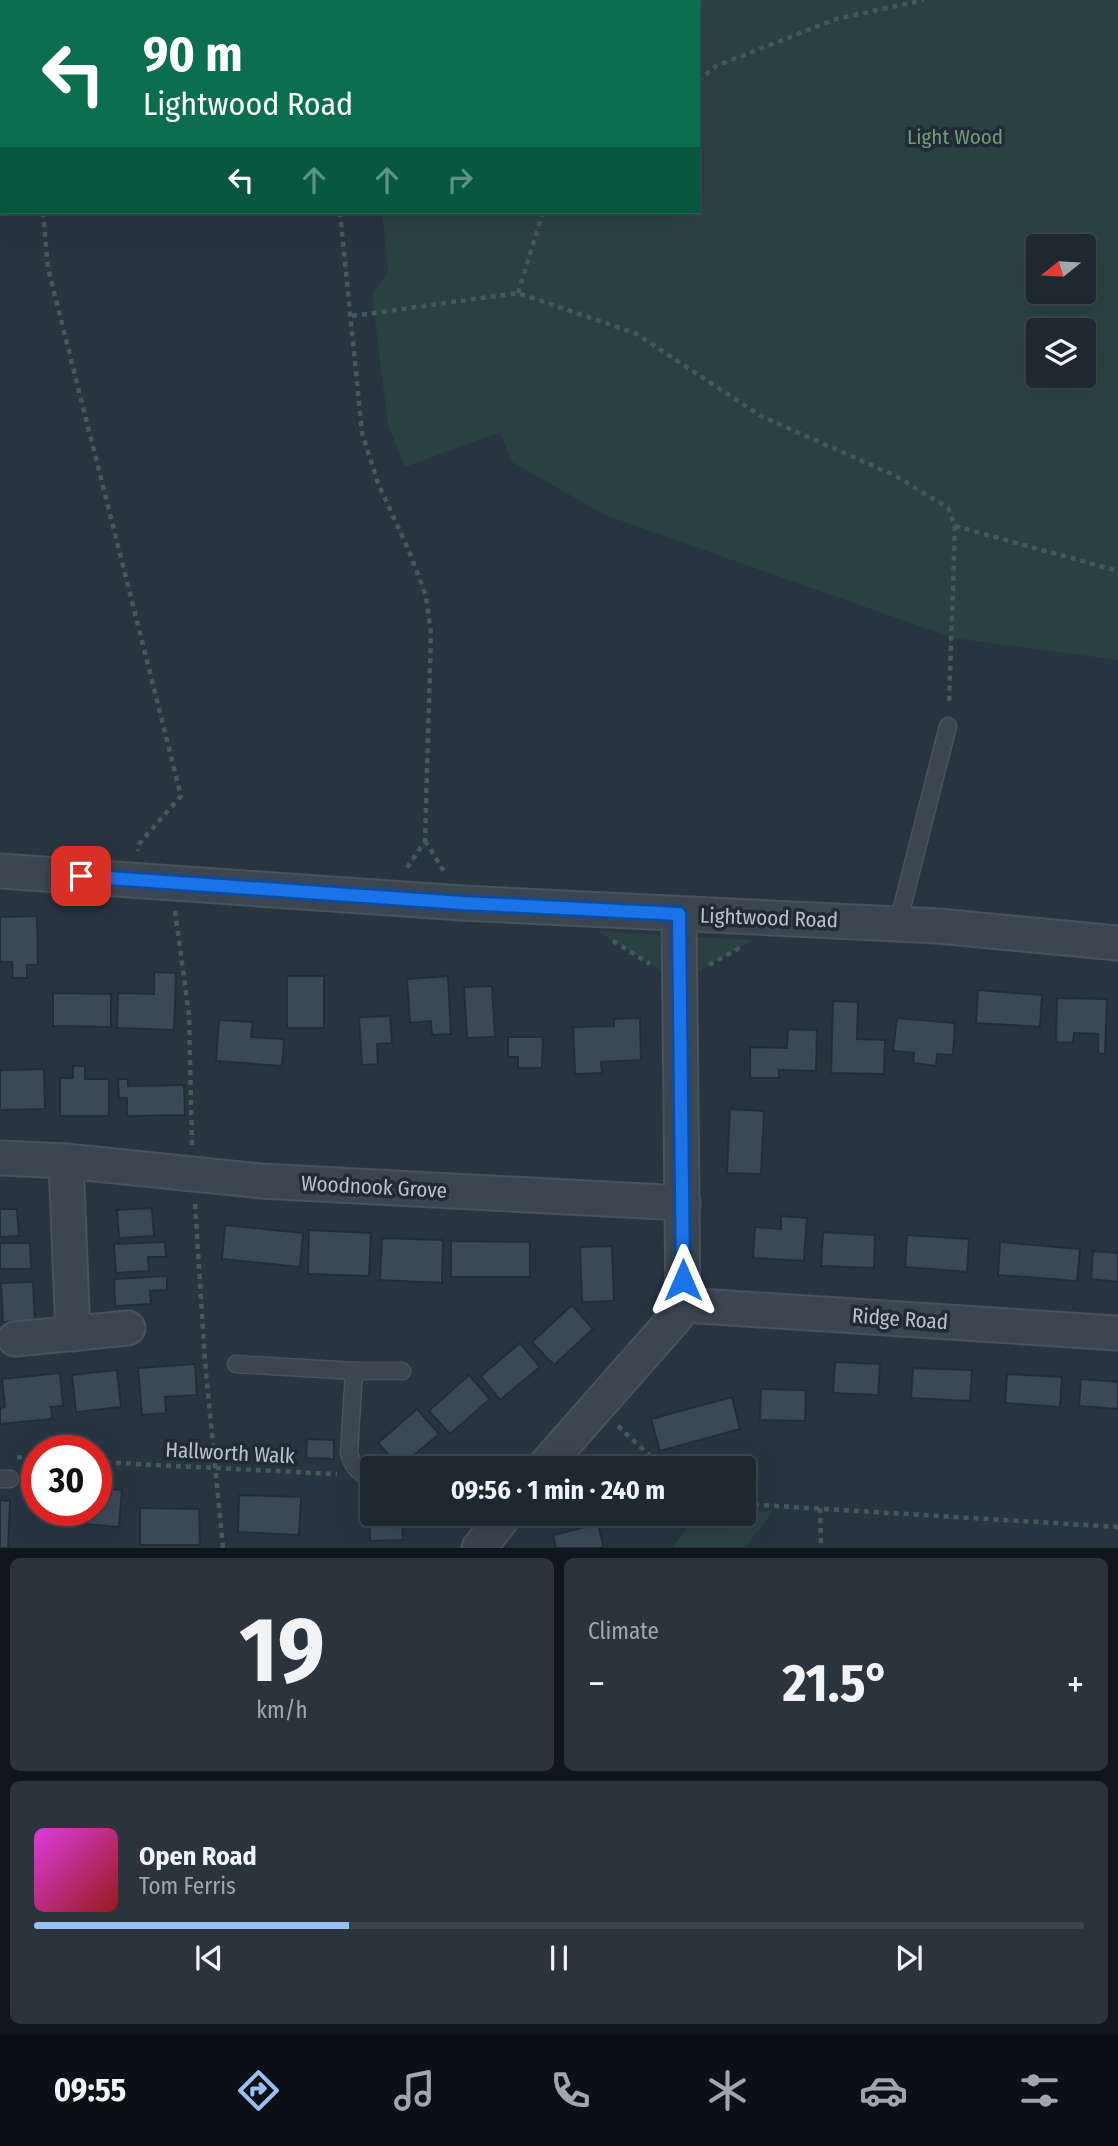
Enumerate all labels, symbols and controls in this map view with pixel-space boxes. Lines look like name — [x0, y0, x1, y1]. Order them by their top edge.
text: 90 m — [143, 25, 243, 84]
icon: left — [28, 28, 119, 119]
text: Lightwood Road — [143, 85, 353, 123]
park label: Light Wood — [907, 124, 1003, 150]
icon: left — [222, 161, 260, 199]
icon: ahead — [295, 161, 333, 199]
icon: ahead — [368, 161, 406, 199]
icon: right — [441, 161, 479, 199]
north arrow — [1026, 234, 1096, 304]
map controls — [1026, 234, 1096, 388]
button: layers — [1026, 318, 1096, 388]
pin — [51, 846, 111, 906]
icon: arrive — [62, 857, 100, 895]
street label: Lightwood Road — [700, 903, 838, 933]
street label: Woodnook Grove — [300, 1170, 448, 1204]
position arrow — [646, 1243, 720, 1317]
street label: Ridge Road — [851, 1303, 949, 1335]
speed limit sign: 30 — [21, 1435, 112, 1526]
street label: Hallworth Walk — [165, 1437, 296, 1469]
text: 09:56 · 1 min · 240 m — [451, 1475, 665, 1506]
text: 19 — [239, 1596, 325, 1705]
text: Climate — [588, 1617, 659, 1645]
text: 21.5° — [782, 1652, 889, 1715]
text: − — [588, 1661, 605, 1707]
text: + — [1067, 1661, 1084, 1707]
text: km/h — [256, 1696, 308, 1724]
text: Open Road — [139, 1841, 257, 1872]
text: Tom Ferris — [139, 1872, 236, 1900]
icon: previous — [190, 1939, 228, 1977]
icon: pause — [540, 1939, 578, 1977]
icon: next — [890, 1939, 928, 1977]
icon: directions — [234, 2066, 283, 2115]
icon: music — [390, 2066, 439, 2115]
icon: phone — [546, 2066, 595, 2115]
icon: climate — [703, 2066, 752, 2115]
icon: car — [859, 2066, 908, 2115]
icon: filters — [1015, 2066, 1064, 2115]
text: 09:55 — [54, 2071, 126, 2109]

